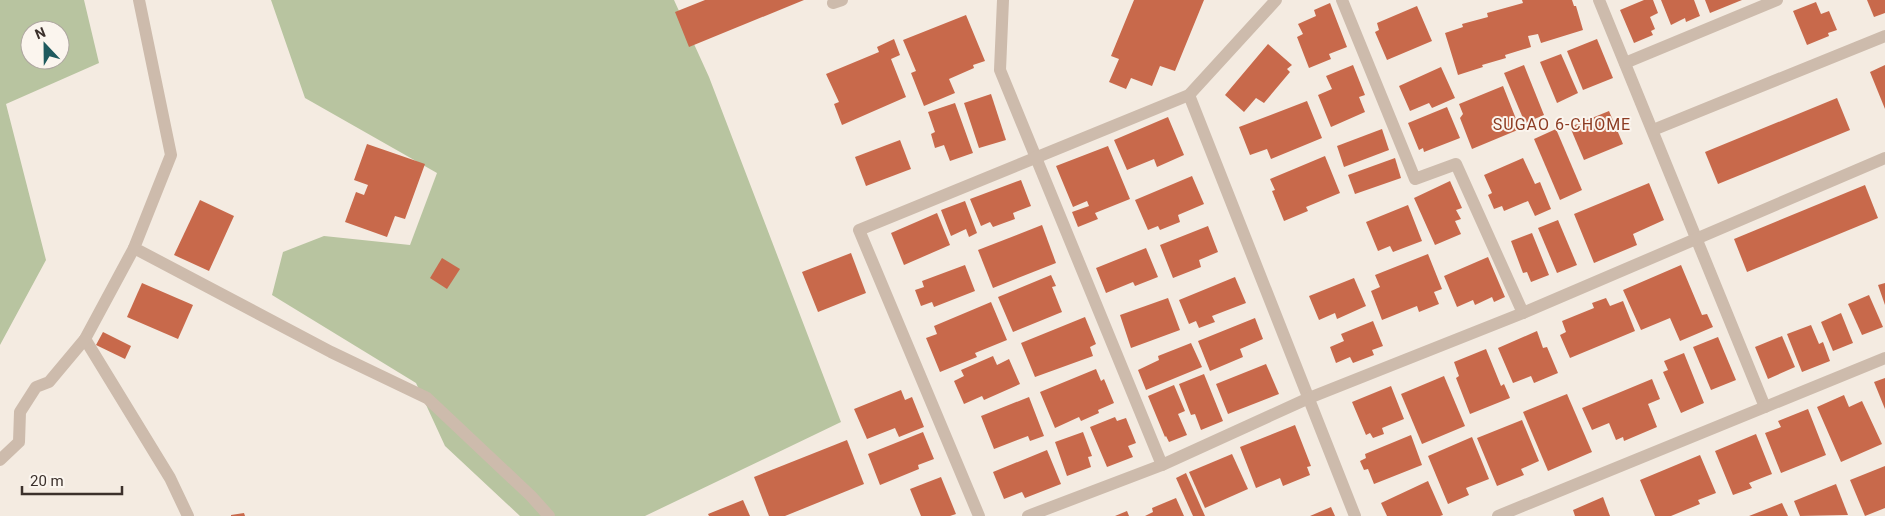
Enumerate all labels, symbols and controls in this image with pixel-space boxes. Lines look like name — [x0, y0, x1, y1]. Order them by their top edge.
north arrow — [20, 20, 70, 70]
text: N — [33, 24, 48, 42]
district label: SUGAO 6-CHOME — [1493, 115, 1631, 134]
scale bar — [22, 464, 122, 496]
text: 20 m — [30, 472, 64, 490]

